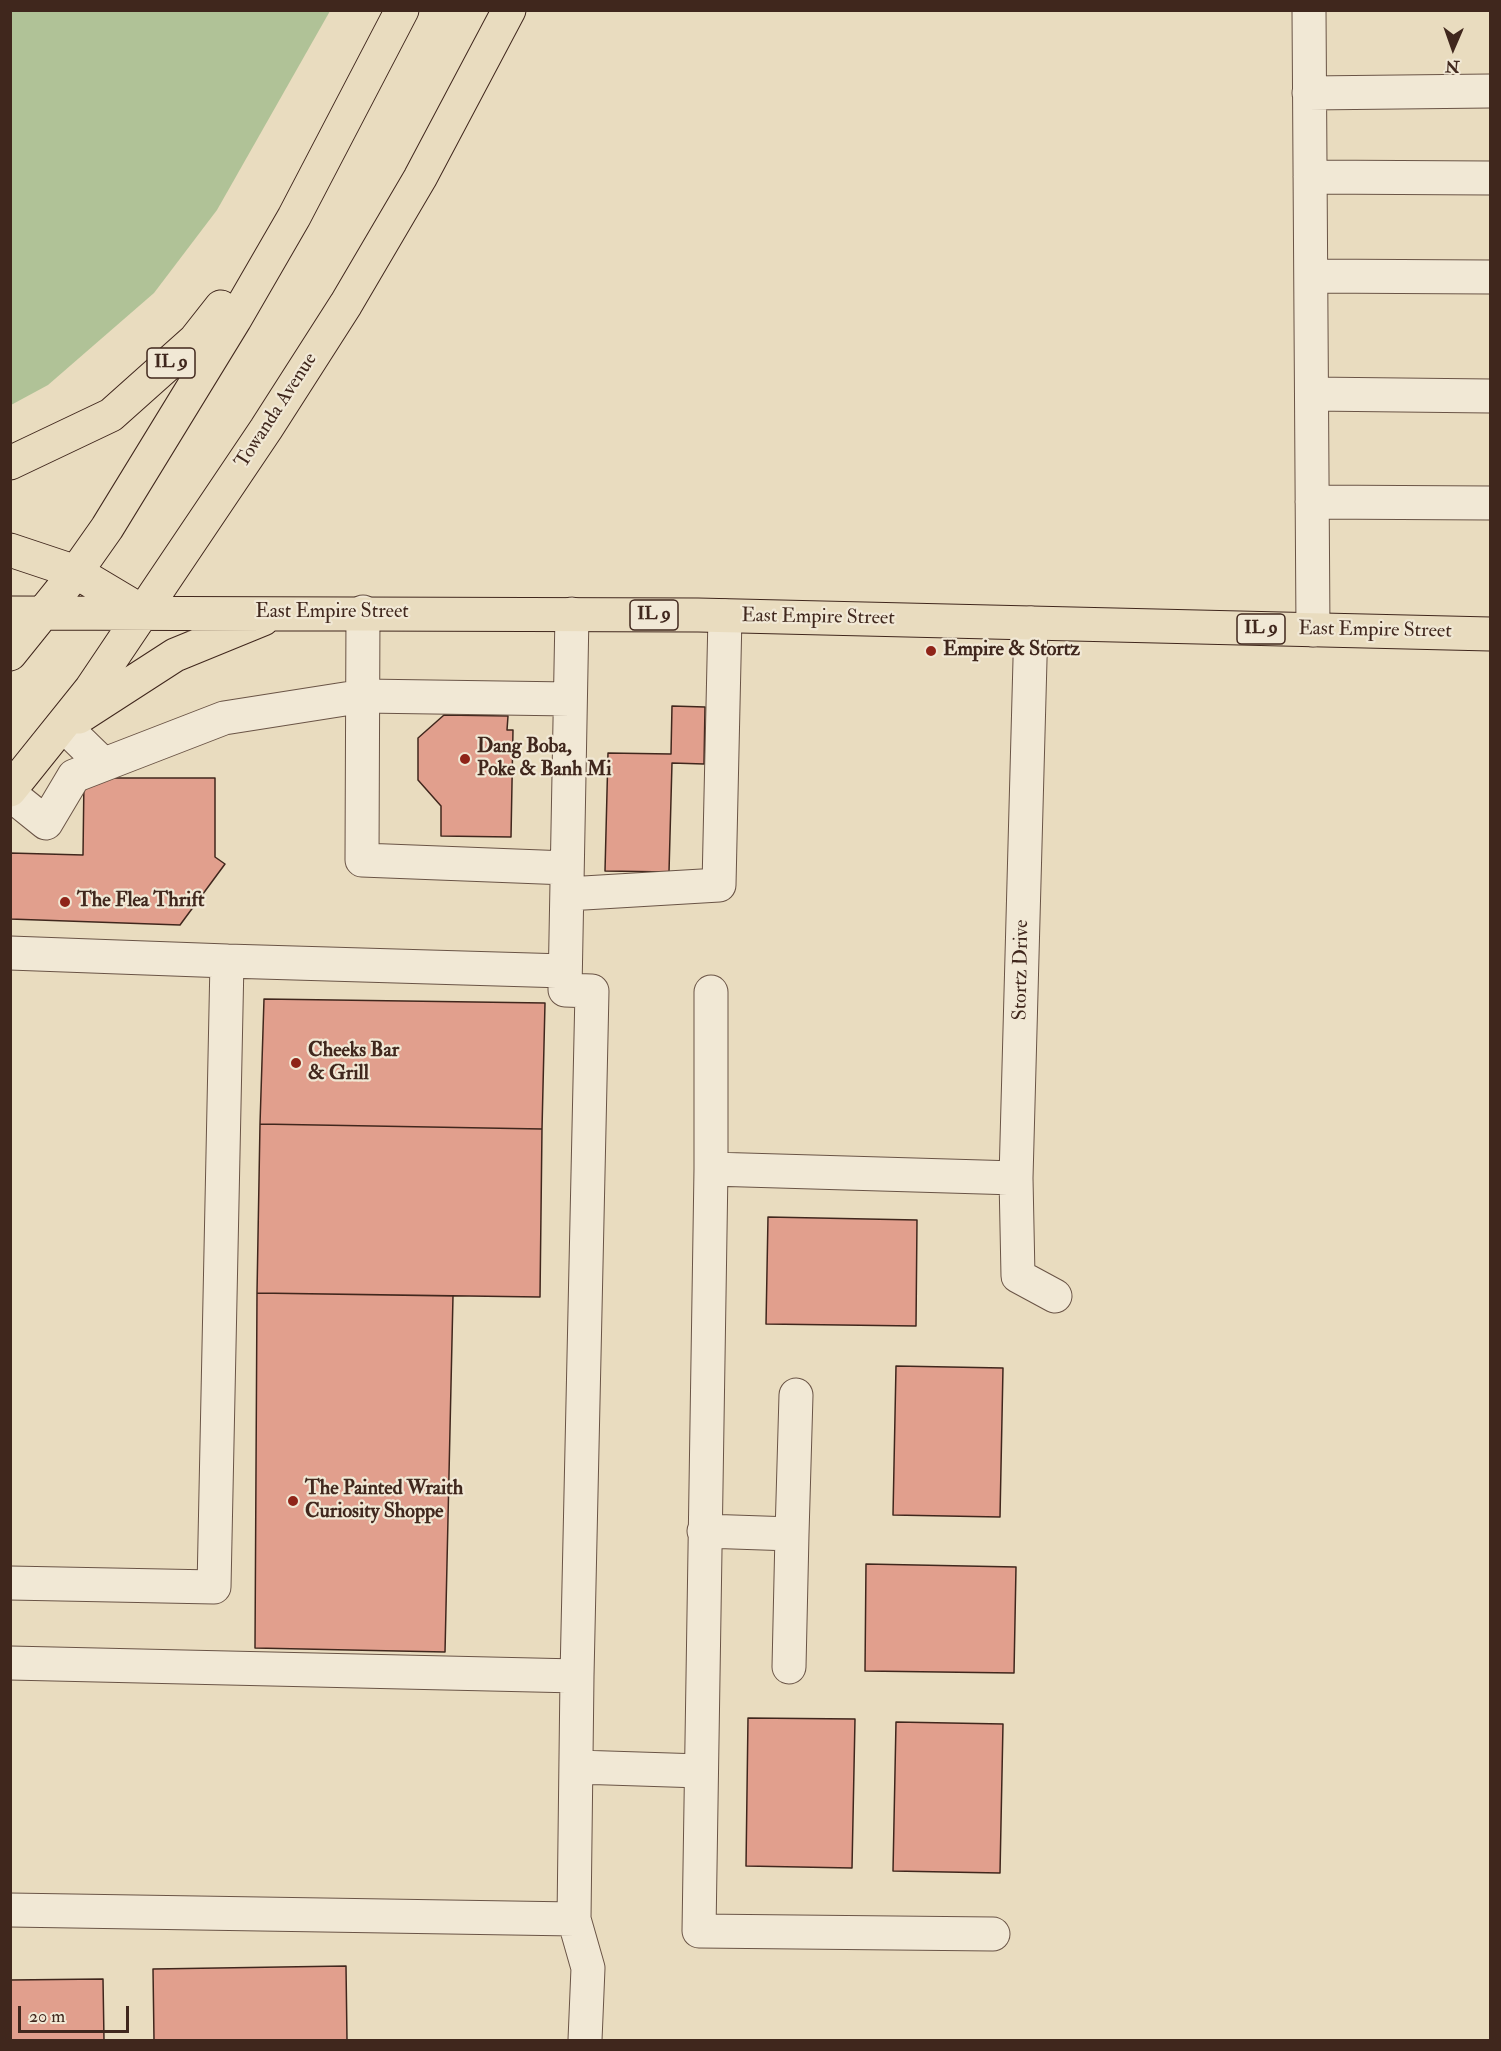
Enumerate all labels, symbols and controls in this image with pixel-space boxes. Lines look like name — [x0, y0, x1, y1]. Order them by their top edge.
north arrow — [1423, 18, 1483, 78]
text: N — [1445, 56, 1460, 76]
road number: IL 9 — [147, 348, 195, 378]
street label: Towanda Avenue — [231, 349, 323, 473]
road number: IL 9 — [630, 600, 678, 630]
street label: East Empire Street — [255, 601, 409, 625]
street label: East Empire Street — [741, 605, 895, 631]
road number: IL 9 — [1237, 614, 1285, 644]
street label: East Empire Street — [1298, 618, 1452, 644]
place label: Empire & Stortz — [943, 639, 1080, 663]
marker: Empire & Stortz — [924, 644, 938, 658]
place label: Dang Boba, Poke & Banh Mi — [477, 736, 611, 783]
marker: Dang Boba, Poke & Banh Mi — [458, 752, 472, 766]
place label: The Flea Thrift — [77, 890, 204, 914]
marker: The Flea Thrift — [58, 895, 72, 909]
street label: Stortz Drive — [1009, 919, 1035, 1021]
place label: Cheeks Bar & Grill — [308, 1040, 399, 1087]
marker: Cheeks Bar & Grill — [289, 1056, 303, 1070]
place label: The Painted Wraith Curiosity Shoppe — [305, 1478, 463, 1525]
marker: The Painted Wraith Curiosity Shoppe — [286, 1494, 300, 1508]
scale bar — [21, 1994, 132, 2032]
text: 20 m — [29, 2005, 65, 2028]

